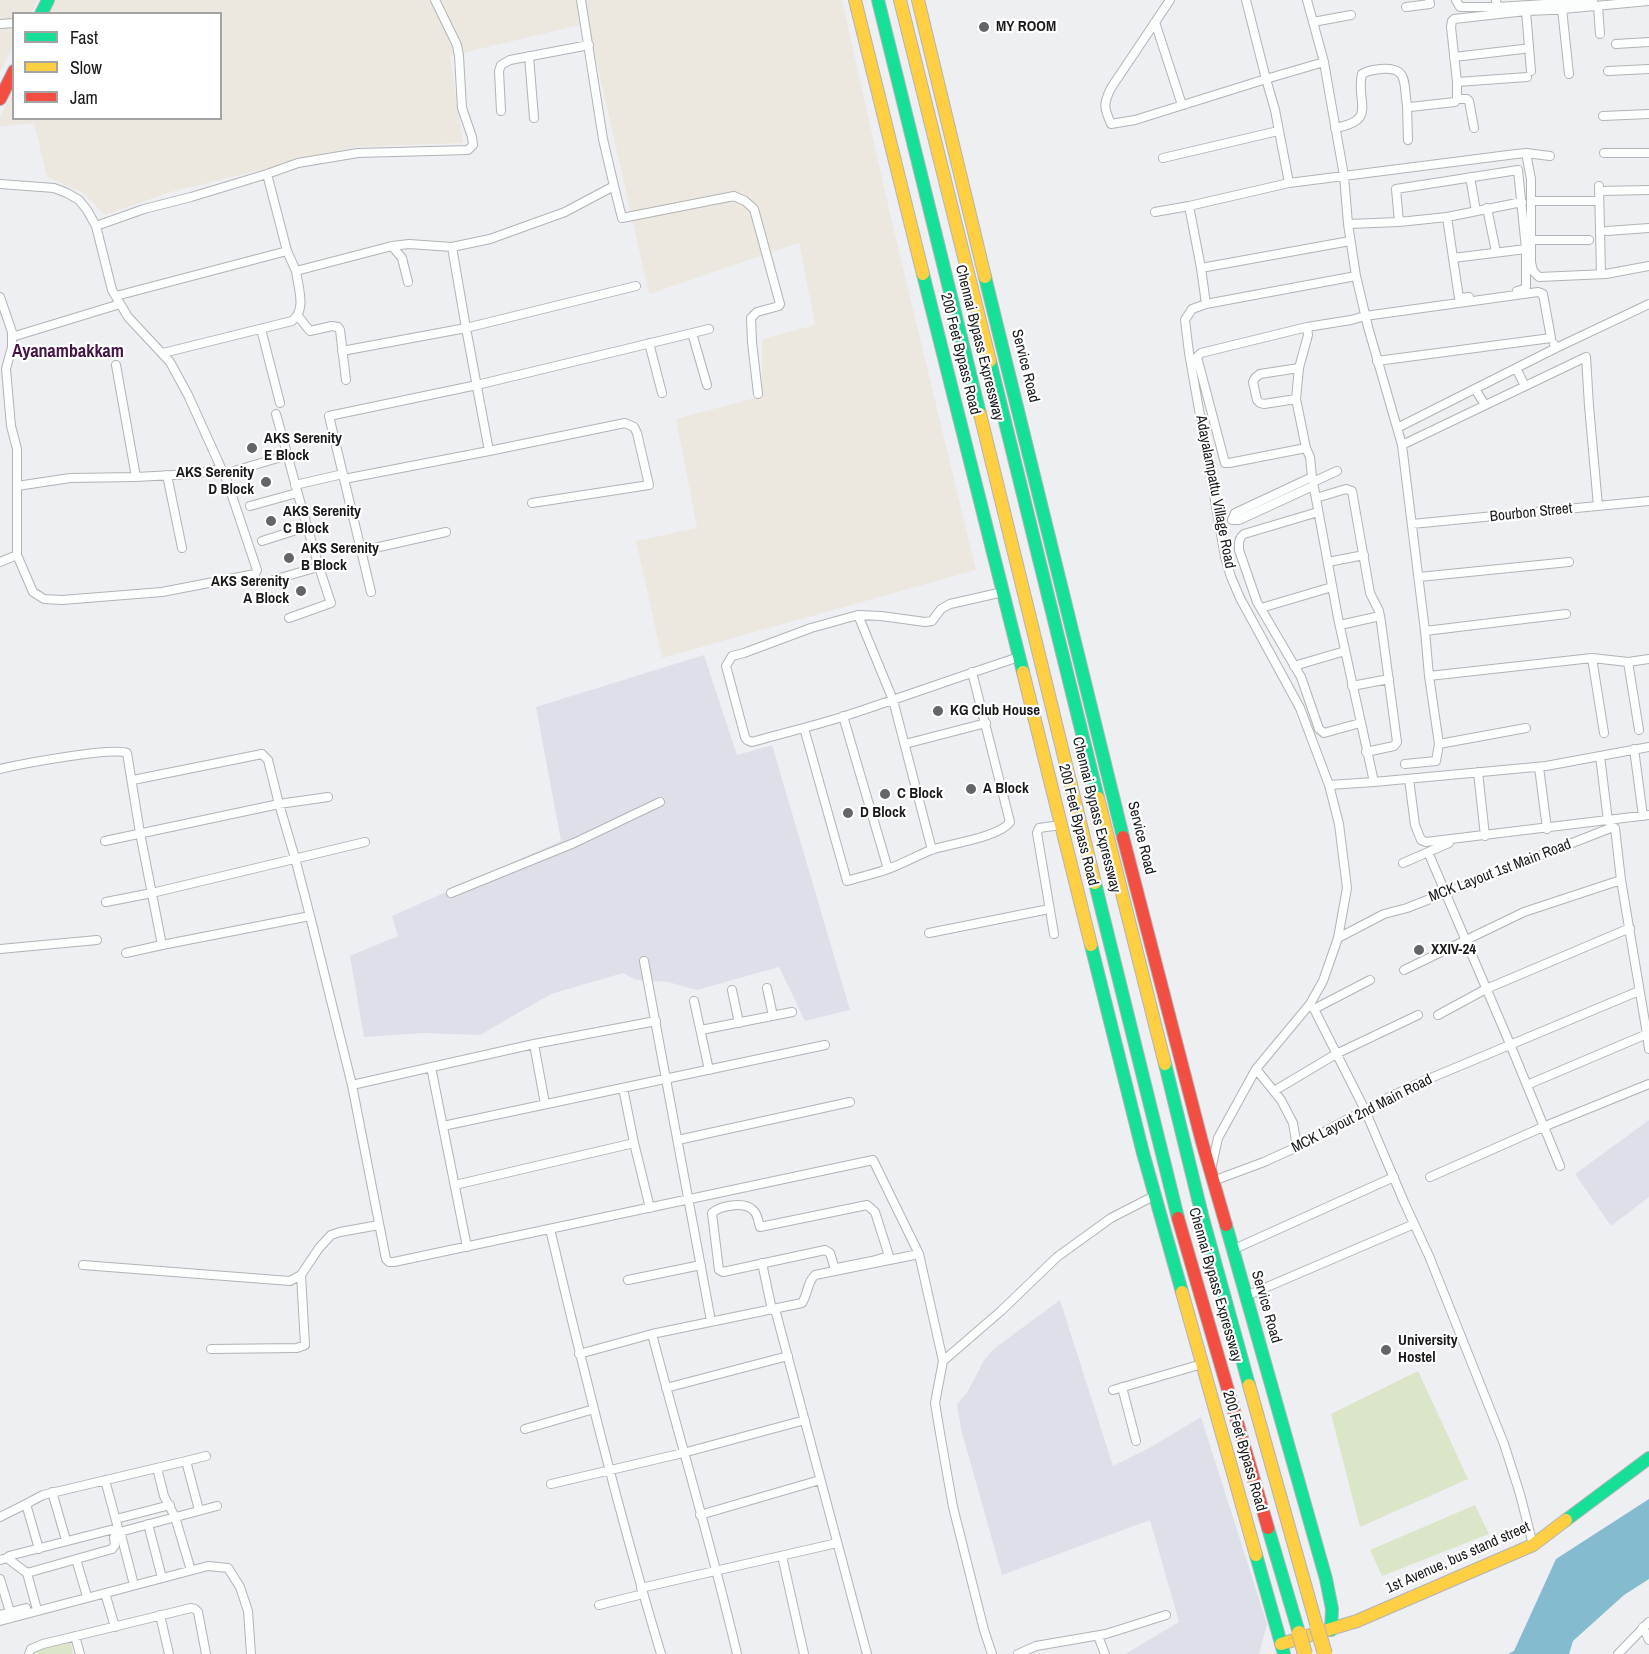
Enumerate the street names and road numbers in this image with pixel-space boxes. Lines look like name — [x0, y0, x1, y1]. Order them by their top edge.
street label: Chennai Bypass Expressway — [951, 263, 1007, 423]
street label: 200 Feet Bypass Road — [936, 291, 984, 417]
street label: Service Road — [1007, 328, 1043, 404]
street label: Adayalampattu Village Road — [1191, 414, 1239, 570]
street label: Bourbon Street — [1489, 500, 1573, 526]
street label: Chennai Bypass Expressway — [1068, 735, 1124, 895]
street label: 200 Feet Bypass Road — [1054, 762, 1102, 888]
street label: Service Road — [1123, 800, 1159, 876]
street label: MCK Layout 1st Main Road — [1426, 836, 1574, 906]
street label: MCK Layout 2nd Main Road — [1289, 1071, 1435, 1157]
street label: Chennai Bypass Expressway — [1184, 1206, 1246, 1364]
street label: Service Road — [1247, 1269, 1285, 1345]
street label: 200 Feet Bypass Road — [1218, 1389, 1270, 1513]
street label: 1st Avenue, bus stand street — [1383, 1518, 1533, 1598]

